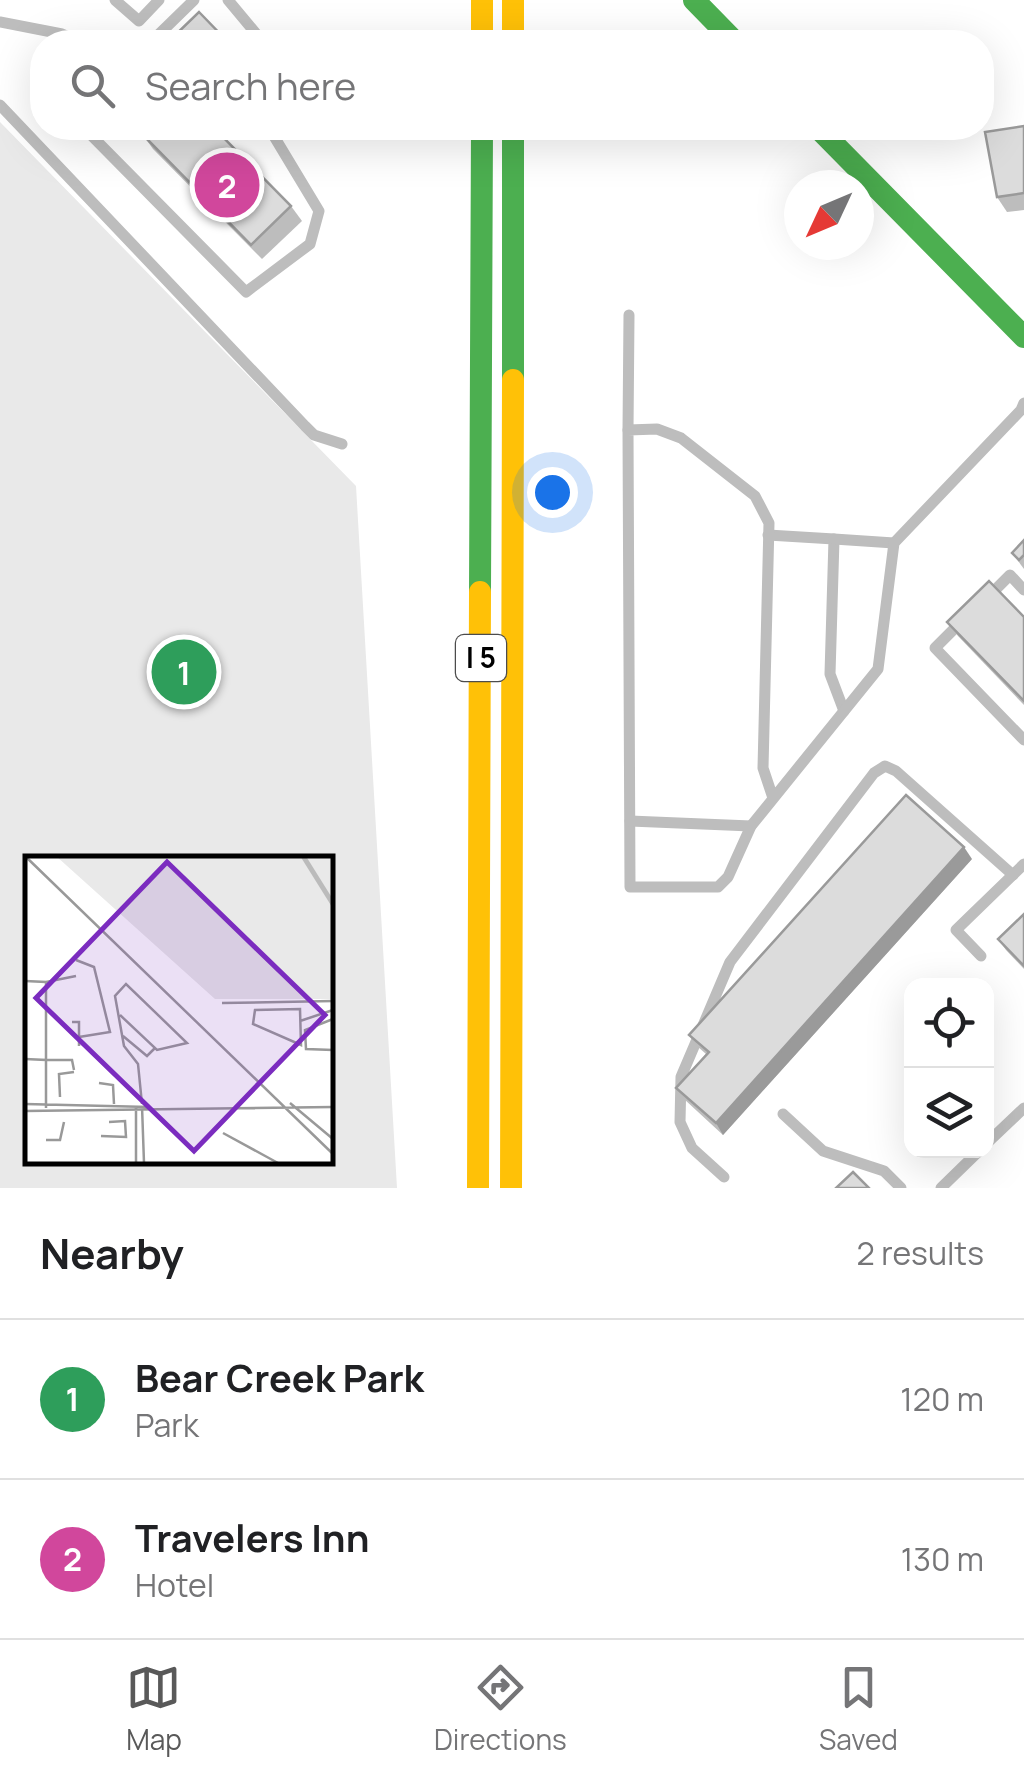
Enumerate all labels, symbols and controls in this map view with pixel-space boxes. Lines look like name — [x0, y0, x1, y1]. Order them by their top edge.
search box — [30, 30, 994, 140]
icon: search — [65, 58, 120, 113]
text: Search here — [145, 59, 356, 111]
pin: 2 — [194, 148, 260, 222]
north arrow — [784, 170, 874, 260]
your location — [527, 467, 578, 518]
pin: 1 — [152, 634, 216, 710]
road number: I 5 — [456, 635, 506, 681]
inset map — [25, 856, 332, 1163]
map controls — [904, 978, 994, 1158]
button: locate — [904, 978, 994, 1068]
button: layers — [904, 1068, 994, 1158]
text: Nearby — [40, 1224, 184, 1282]
text: 2 results — [857, 1231, 984, 1275]
text: Bear Creek Park — [135, 1351, 424, 1403]
text: 1 — [65, 1377, 80, 1421]
text: 120 m — [900, 1377, 984, 1421]
text: Park — [135, 1403, 199, 1447]
text: Travelers Inn — [135, 1511, 369, 1563]
text: 2 — [63, 1537, 82, 1581]
text: 130 m — [901, 1537, 984, 1581]
text: Hotel — [135, 1563, 214, 1607]
tab: Map — [126, 1660, 182, 1758]
tab: Directions — [434, 1660, 567, 1758]
tab: Saved — [819, 1660, 898, 1758]

